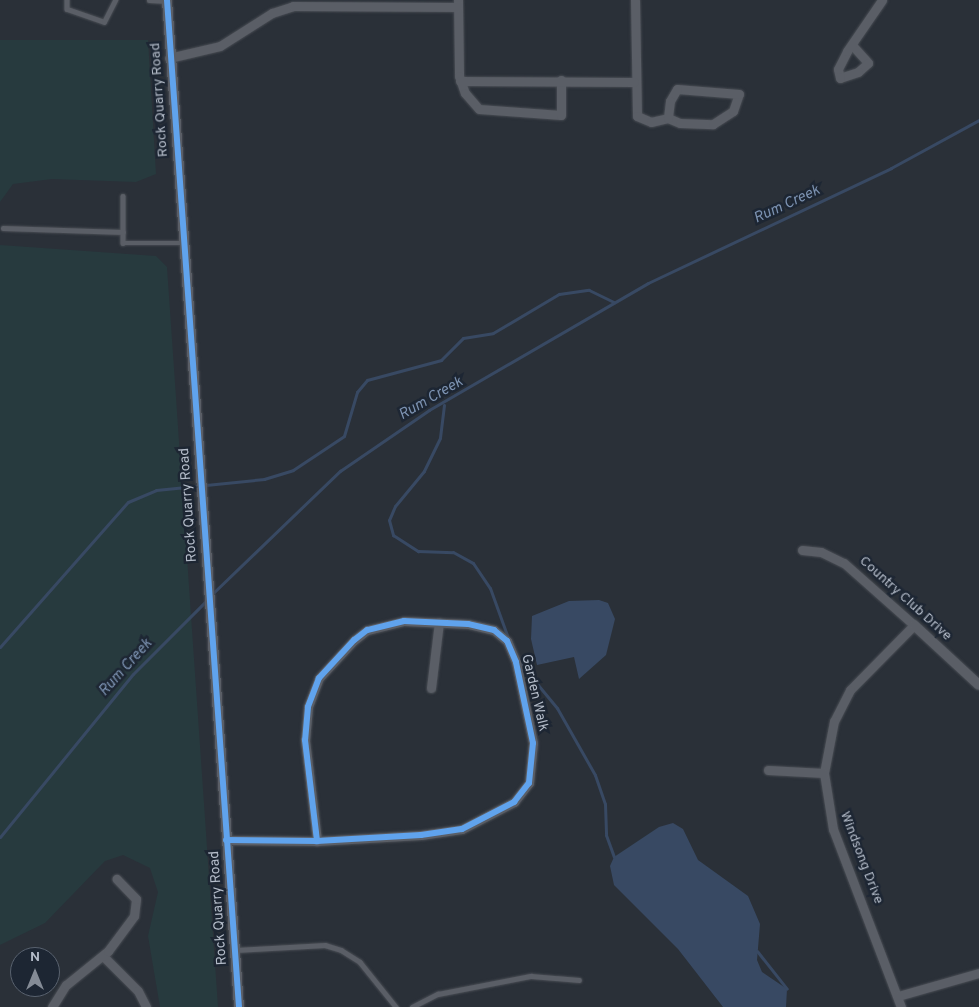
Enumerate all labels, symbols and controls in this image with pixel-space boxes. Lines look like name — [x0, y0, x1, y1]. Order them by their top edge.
street label: Rock Quarry Road — [148, 42, 172, 158]
water label: Rum Creek — [751, 182, 823, 228]
water label: Rum Creek — [396, 373, 466, 425]
street label: Rock Quarry Road — [177, 447, 201, 563]
street label: Country Club Drive — [855, 553, 955, 645]
water label: Rum Creek — [96, 636, 156, 700]
street label: Garden Walk — [517, 653, 551, 733]
street label: Windsong Drive — [836, 809, 886, 907]
street label: Rock Quarry Road — [207, 850, 231, 966]
north arrow — [10, 947, 60, 997]
text: N — [30, 949, 40, 966]

